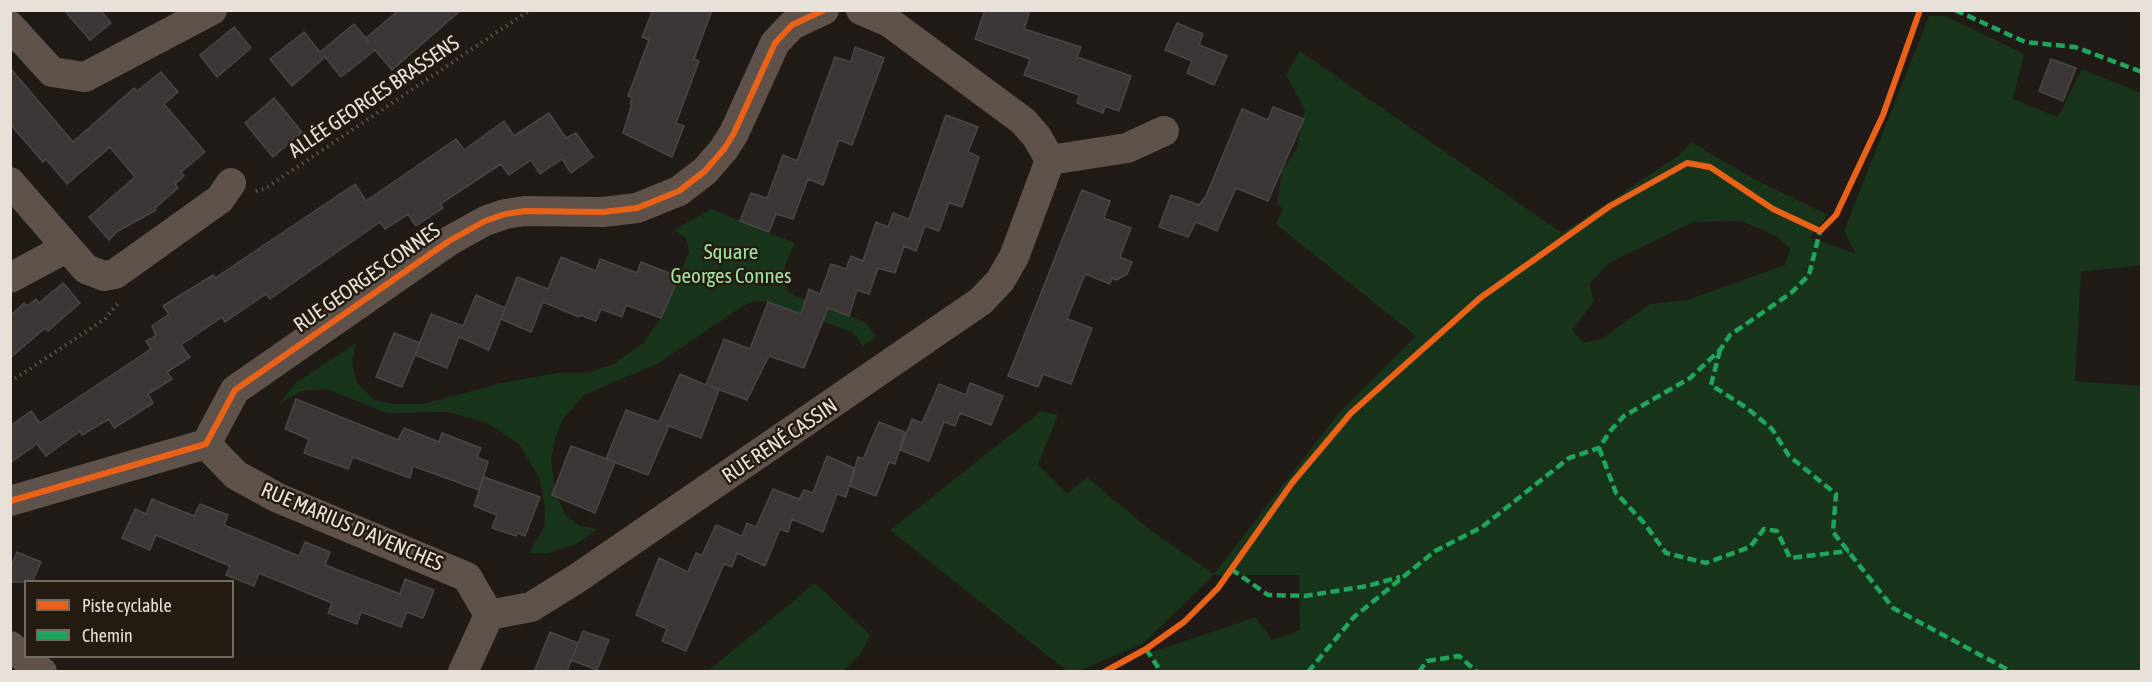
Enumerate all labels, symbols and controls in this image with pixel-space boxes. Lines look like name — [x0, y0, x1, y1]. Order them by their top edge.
street label: ALLÉE GEORGES BRASSENS — [284, 31, 464, 163]
street label: RUE GEORGES CONNES — [289, 218, 445, 338]
park label: Square Georges Connes — [670, 239, 792, 289]
street label: RUE RENÉ CASSIN — [718, 393, 842, 489]
street label: RUE MARIUS D'AVENCHES — [257, 477, 447, 577]
legend — [24, 580, 234, 658]
text: Piste cyclable — [82, 595, 172, 616]
text: Chemin — [82, 625, 133, 646]

